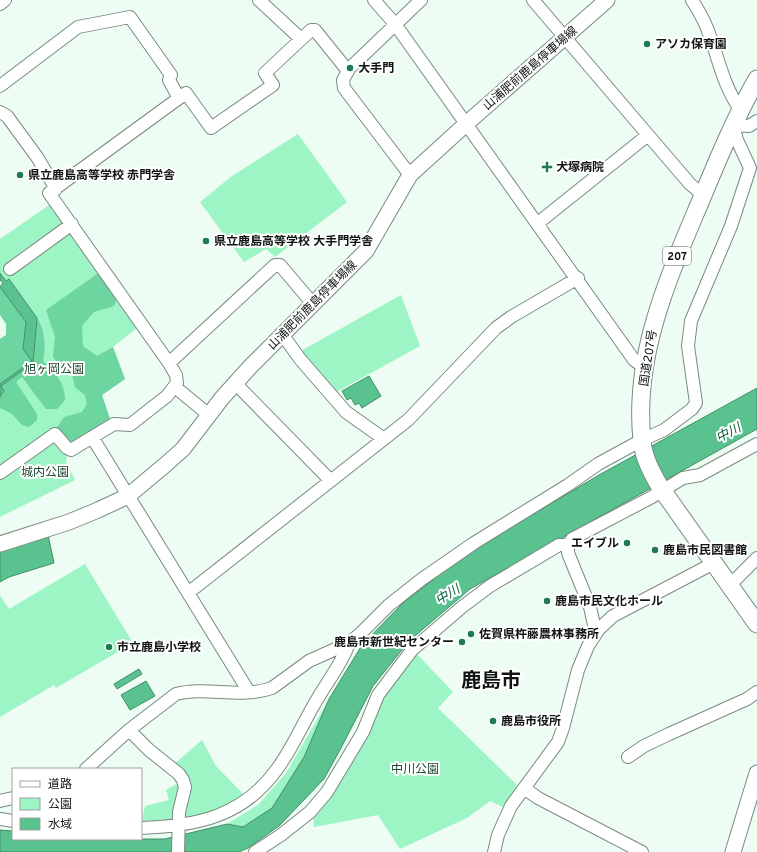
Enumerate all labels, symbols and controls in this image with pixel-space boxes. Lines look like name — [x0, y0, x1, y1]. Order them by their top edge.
street label: 山浦肥前鹿島停車場線 — [480, 23, 581, 114]
place label: アソカ保育園 — [655, 37, 727, 53]
marker: アソカ保育園 — [642, 39, 652, 49]
place label: 大手門 — [358, 61, 394, 77]
marker: 大手門 — [345, 63, 355, 73]
place label: 犬塚病院 — [556, 160, 604, 176]
marker: 犬塚病院 — [541, 161, 553, 173]
place label: 県立鹿島高等学校 赤門学舎 — [28, 168, 175, 184]
marker: 県立鹿島高等学校 赤門学舎 — [15, 170, 25, 180]
place label: 県立鹿島高等学校 大手門学舎 — [214, 234, 373, 250]
marker: 県立鹿島高等学校 大手門学舎 — [201, 236, 211, 246]
road number: 207 — [663, 247, 691, 265]
street label: 山浦肥前鹿島停車場線 — [265, 258, 361, 354]
street label: 国道207号 — [637, 329, 661, 388]
park label: 旭ヶ岡公園 — [24, 362, 84, 378]
water label: 中川 — [714, 420, 746, 447]
park label: 城内公園 — [21, 465, 69, 481]
place label: エイブル — [571, 536, 619, 552]
marker: エイブル — [622, 538, 632, 548]
place label: 鹿島市民図書館 — [663, 543, 747, 559]
marker: 鹿島市民図書館 — [650, 545, 660, 555]
water label: 中川 — [433, 581, 465, 609]
place label: 鹿島市民文化ホール — [555, 594, 663, 610]
marker: 鹿島市民文化ホール — [542, 596, 552, 606]
place label: 佐賀県杵藤農林事務所 — [479, 627, 599, 643]
marker: 佐賀県杵藤農林事務所 — [466, 629, 476, 639]
place label: 鹿島市新世紀センター — [334, 635, 454, 651]
marker: 鹿島市新世紀センター — [457, 637, 467, 647]
place label: 市立鹿島小学校 — [117, 640, 201, 656]
marker: 市立鹿島小学校 — [104, 642, 114, 652]
district label: 鹿島市 — [461, 669, 521, 695]
place label: 鹿島市役所 — [501, 714, 561, 730]
marker: 鹿島市役所 — [488, 716, 498, 726]
park label: 中川公園 — [391, 762, 439, 778]
legend — [12, 768, 142, 840]
text: 道路 — [48, 777, 72, 793]
text: 公園 — [48, 797, 72, 813]
text: 水域 — [48, 817, 72, 833]

